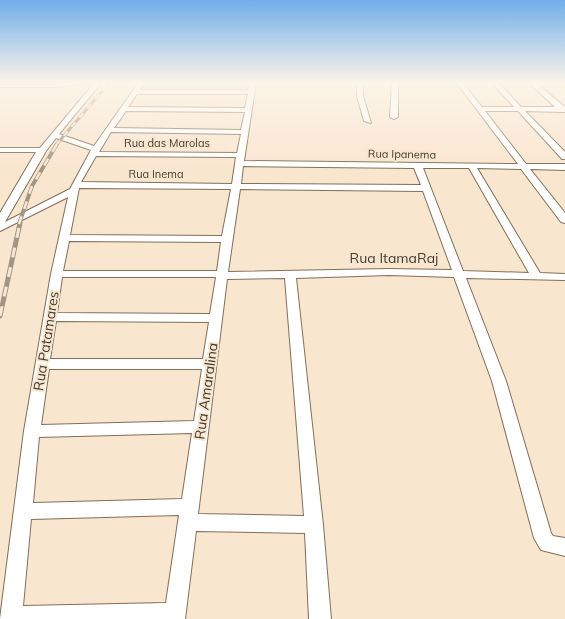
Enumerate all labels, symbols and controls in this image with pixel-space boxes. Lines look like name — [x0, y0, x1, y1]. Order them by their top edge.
street label: Rua das Marolas — [124, 136, 210, 150]
street label: Rua Ipanema — [368, 146, 436, 162]
street label: Rua Inema — [129, 167, 183, 181]
street label: Rua ItamaRaj — [350, 249, 438, 267]
street label: Rua Patamares — [29, 290, 63, 392]
street label: Rua Amaralina — [190, 341, 222, 441]

